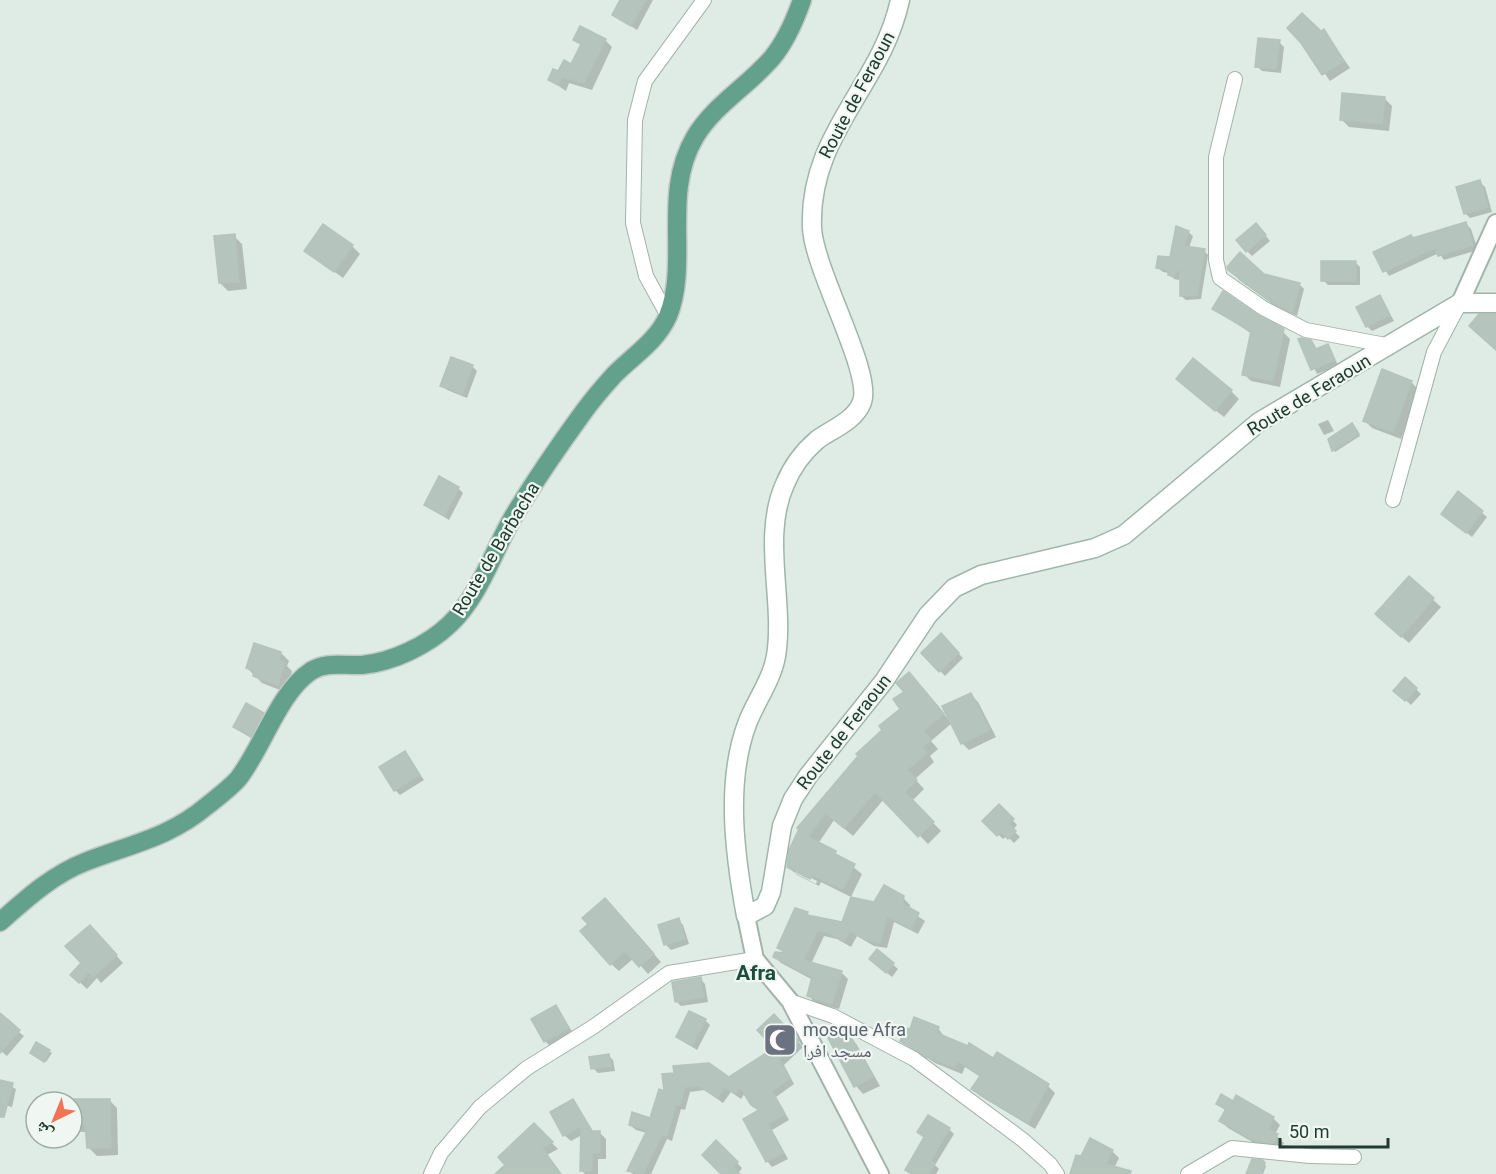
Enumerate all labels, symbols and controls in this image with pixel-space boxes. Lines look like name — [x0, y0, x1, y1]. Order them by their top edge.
street label: Route de Feraoun — [814, 28, 899, 162]
street label: Route de Feraoun — [1243, 349, 1374, 440]
street label: Route de Barbacha — [448, 478, 544, 619]
street label: Route de Feraoun — [792, 670, 895, 793]
district label: Afra — [736, 961, 776, 985]
place label: mosque Afra مسجد افرا — [803, 1019, 906, 1061]
mosque icon: mosque Afra مسجد افرا — [762, 1022, 798, 1058]
north arrow — [24, 1090, 84, 1150]
scale bar — [1280, 1111, 1388, 1149]
text: ش — [31, 1118, 57, 1143]
text: 50 m — [1289, 1121, 1329, 1142]

